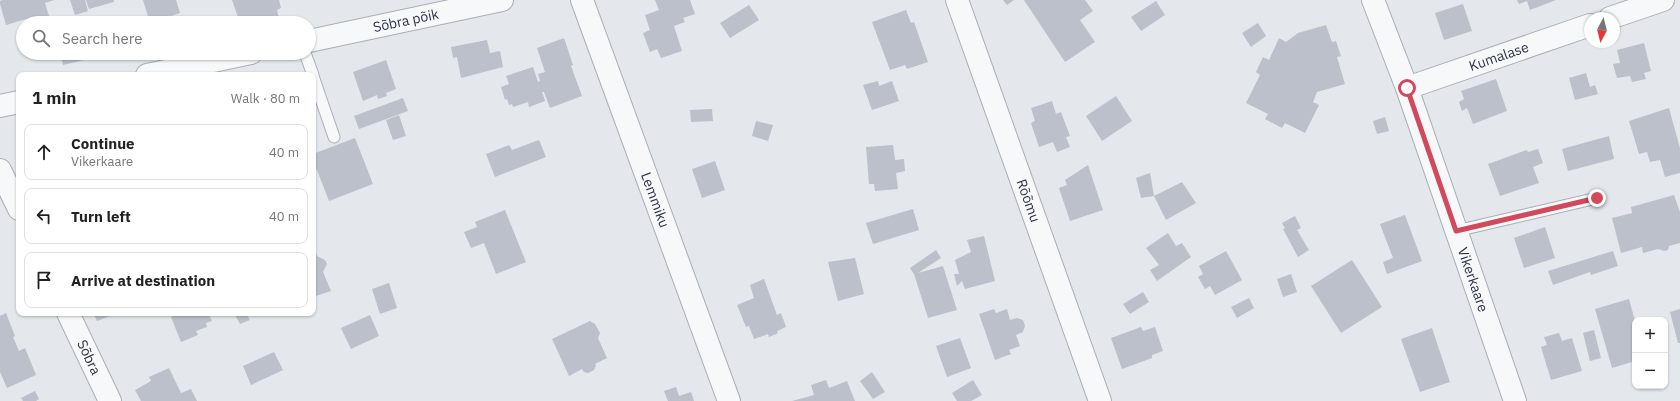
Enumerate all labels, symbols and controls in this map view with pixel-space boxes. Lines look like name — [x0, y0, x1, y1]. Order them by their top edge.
street label: Sõbra põik — [371, 5, 441, 36]
north arrow — [1584, 12, 1620, 48]
search box — [16, 16, 316, 60]
icon: search — [30, 27, 52, 49]
text: Search here — [62, 29, 142, 48]
street label: Kumalase — [1466, 38, 1531, 75]
route start — [1398, 79, 1416, 97]
text: 1 min — [32, 87, 76, 109]
text: Walk · 80 m — [231, 90, 300, 107]
text: Continue — [71, 134, 135, 153]
icon: ahead — [33, 141, 55, 163]
text: 40 m — [269, 144, 299, 161]
text: Vikerkaare — [71, 153, 133, 170]
street label: Lemmiku — [637, 170, 674, 230]
street label: Rõõmu — [1013, 177, 1045, 225]
route end — [1588, 189, 1606, 207]
icon: left — [33, 205, 55, 227]
text: Turn left — [71, 207, 131, 226]
text: 40 m — [269, 208, 299, 225]
street label: Vikerkaare — [1454, 245, 1493, 314]
icon: arrive — [33, 269, 55, 291]
text: Arrive at destination — [71, 271, 215, 290]
map controls — [1632, 317, 1668, 389]
button: + — [1632, 317, 1668, 353]
street label: Sõbra — [73, 337, 105, 378]
button: − — [1632, 353, 1668, 389]

